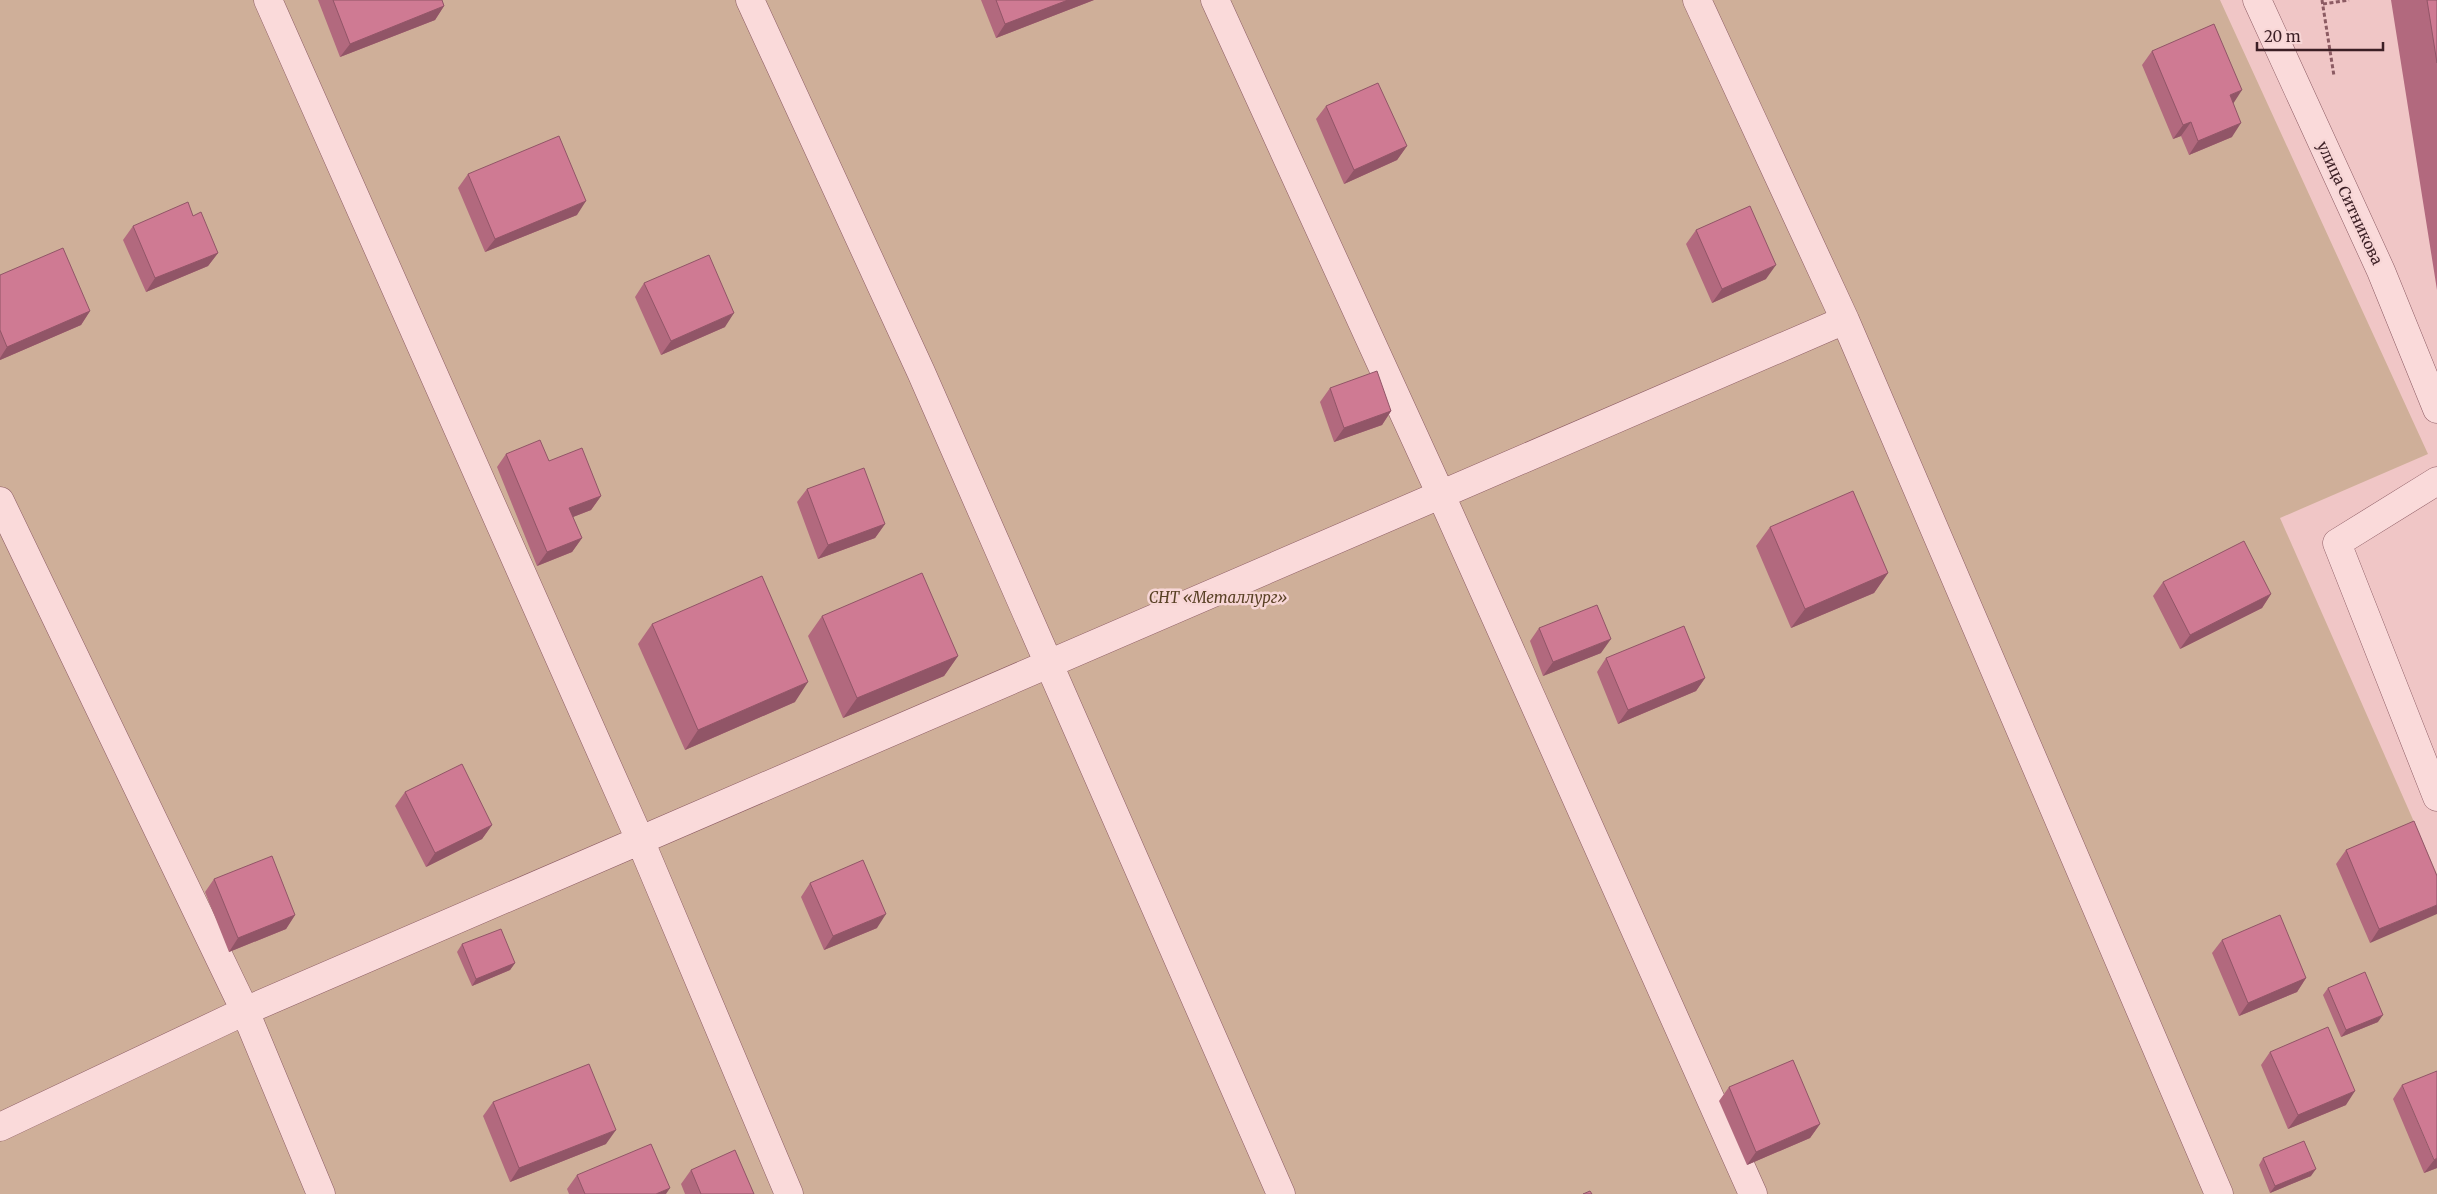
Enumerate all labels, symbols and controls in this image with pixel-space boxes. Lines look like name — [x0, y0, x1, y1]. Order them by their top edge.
scale bar — [2257, 20, 2383, 52]
text: 20 m — [2264, 27, 2301, 46]
street label: улица Ситникова — [2313, 138, 2387, 268]
park label: СНТ «Металлург» — [1149, 588, 1287, 607]

